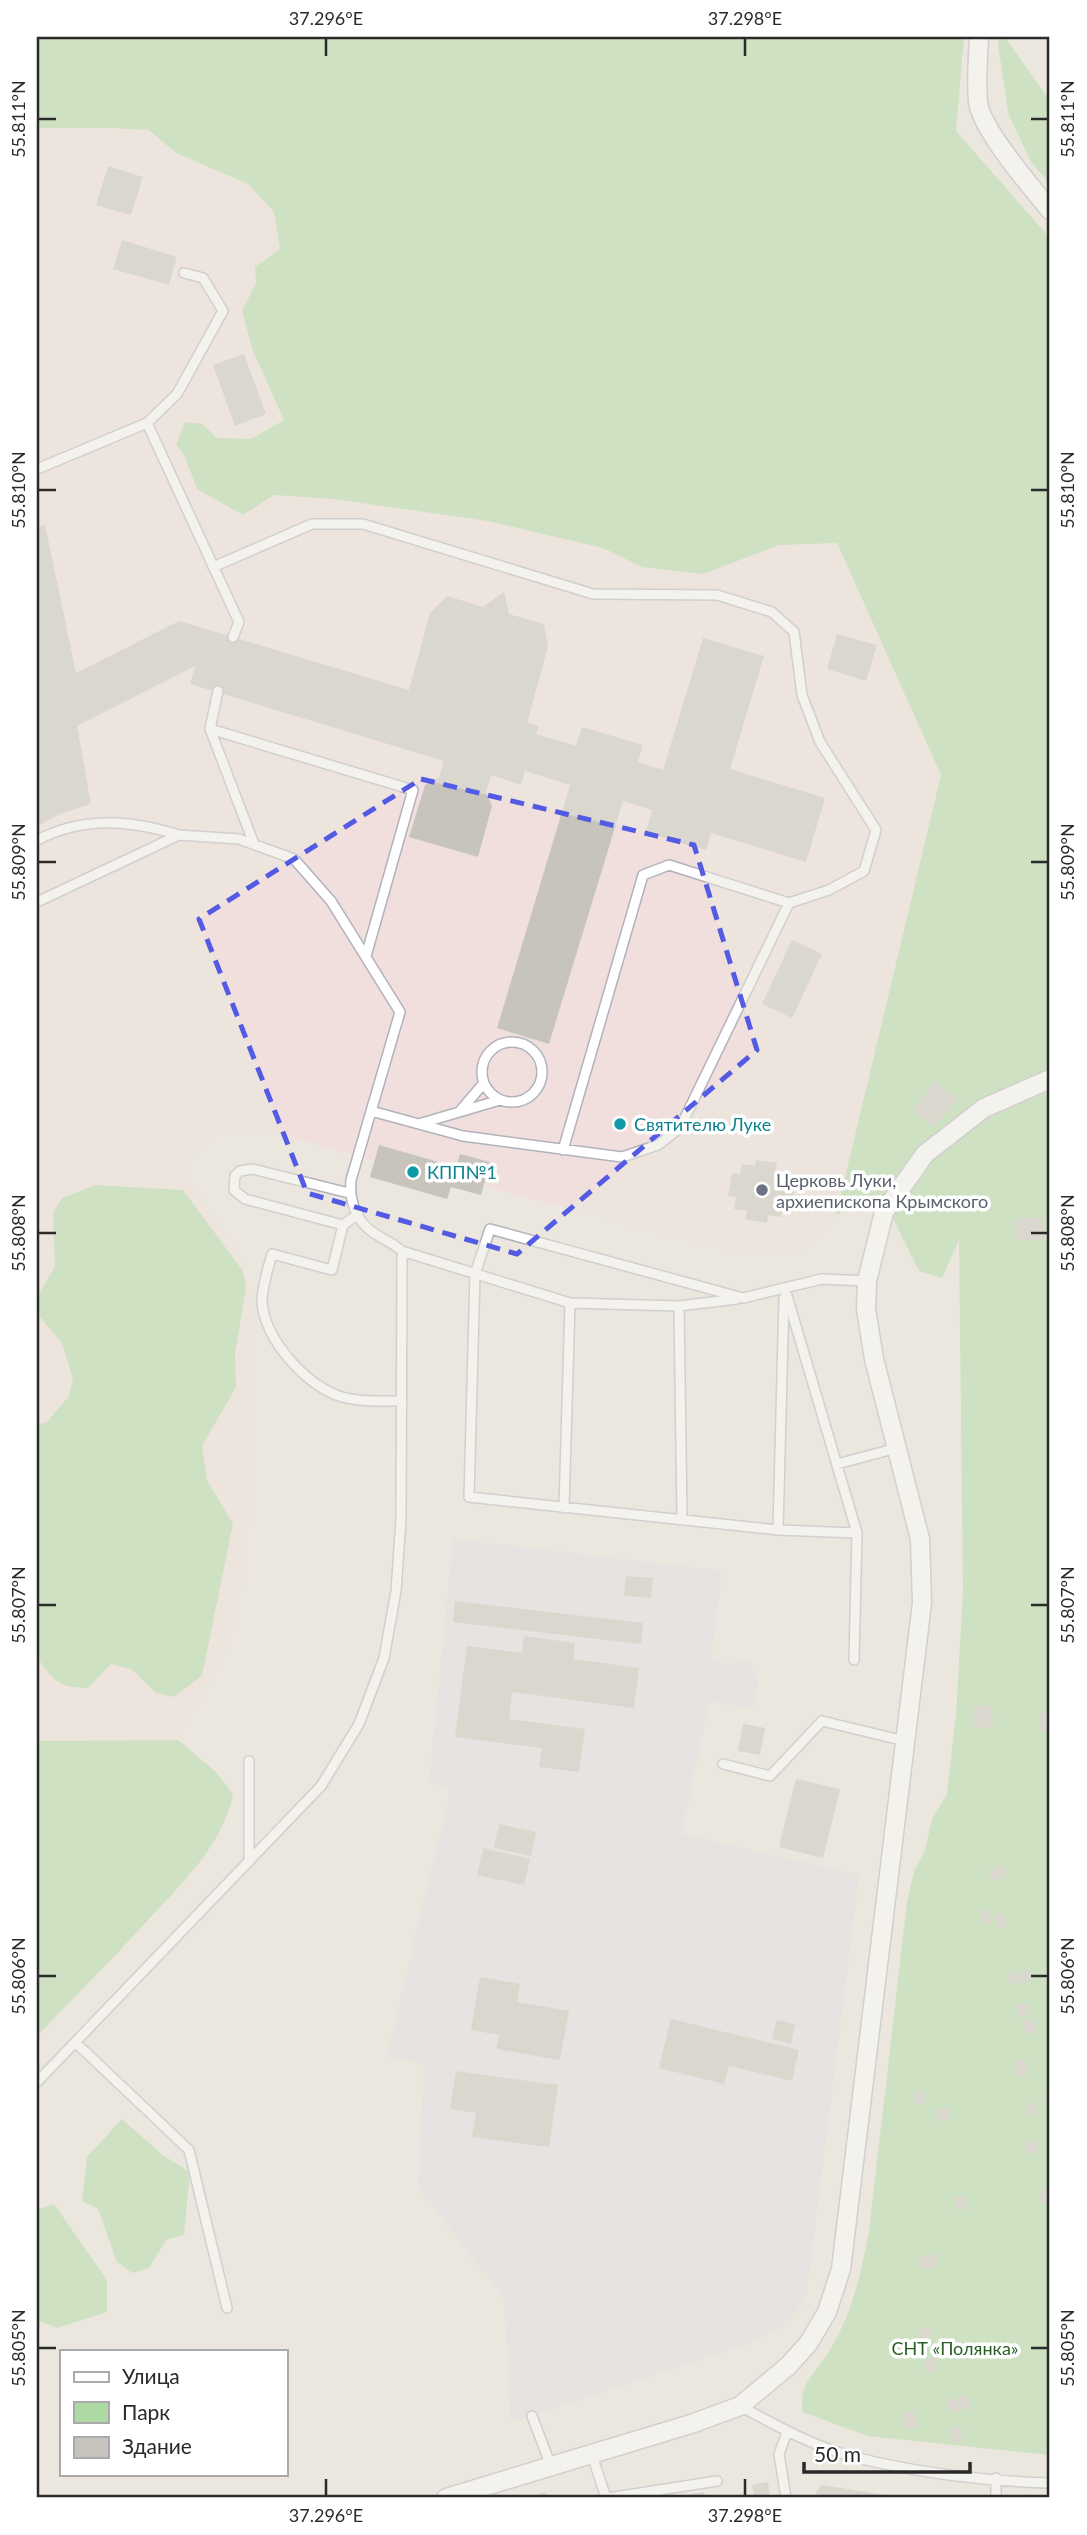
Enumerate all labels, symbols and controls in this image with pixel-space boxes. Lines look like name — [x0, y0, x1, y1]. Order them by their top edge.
text: 37.296°E — [289, 7, 363, 29]
text: 37.298°E — [708, 7, 782, 29]
text: 55.811°N — [7, 80, 29, 158]
text: 55.811°N — [1056, 80, 1078, 158]
text: 55.810°N — [7, 451, 29, 529]
text: 55.810°N — [1056, 451, 1078, 529]
text: 55.809°N — [7, 823, 29, 901]
text: 55.809°N — [1056, 823, 1078, 901]
place label: Святителю Луке — [634, 1113, 771, 1135]
marker: Святителю Луке — [612, 1116, 628, 1132]
place label: КПП№1 — [427, 1161, 497, 1183]
marker: КПП№1 — [405, 1164, 421, 1180]
place label: Церковь Луки, архиепископа Крымского — [776, 1169, 988, 1212]
marker: Церковь Луки, архиепископа Крымского — [754, 1182, 770, 1198]
text: 55.808°N — [7, 1194, 29, 1272]
text: 55.808°N — [1056, 1194, 1078, 1272]
text: 55.807°N — [7, 1566, 29, 1644]
text: 55.807°N — [1056, 1566, 1078, 1644]
text: 55.806°N — [7, 1937, 29, 2015]
text: 55.806°N — [1056, 1937, 1078, 2015]
text: 55.805°N — [7, 2309, 29, 2387]
text: 55.805°N — [1056, 2309, 1078, 2387]
park label: СНТ «Полянка» — [891, 2337, 1019, 2359]
legend — [60, 2350, 287, 2476]
text: Улица — [122, 2363, 180, 2388]
text: Парк — [122, 2399, 170, 2424]
scale bar — [804, 2430, 970, 2474]
text: Здание — [122, 2433, 192, 2458]
text: 50 m — [814, 2441, 861, 2466]
text: 37.296°E — [289, 2504, 363, 2526]
text: 37.298°E — [708, 2504, 782, 2526]

